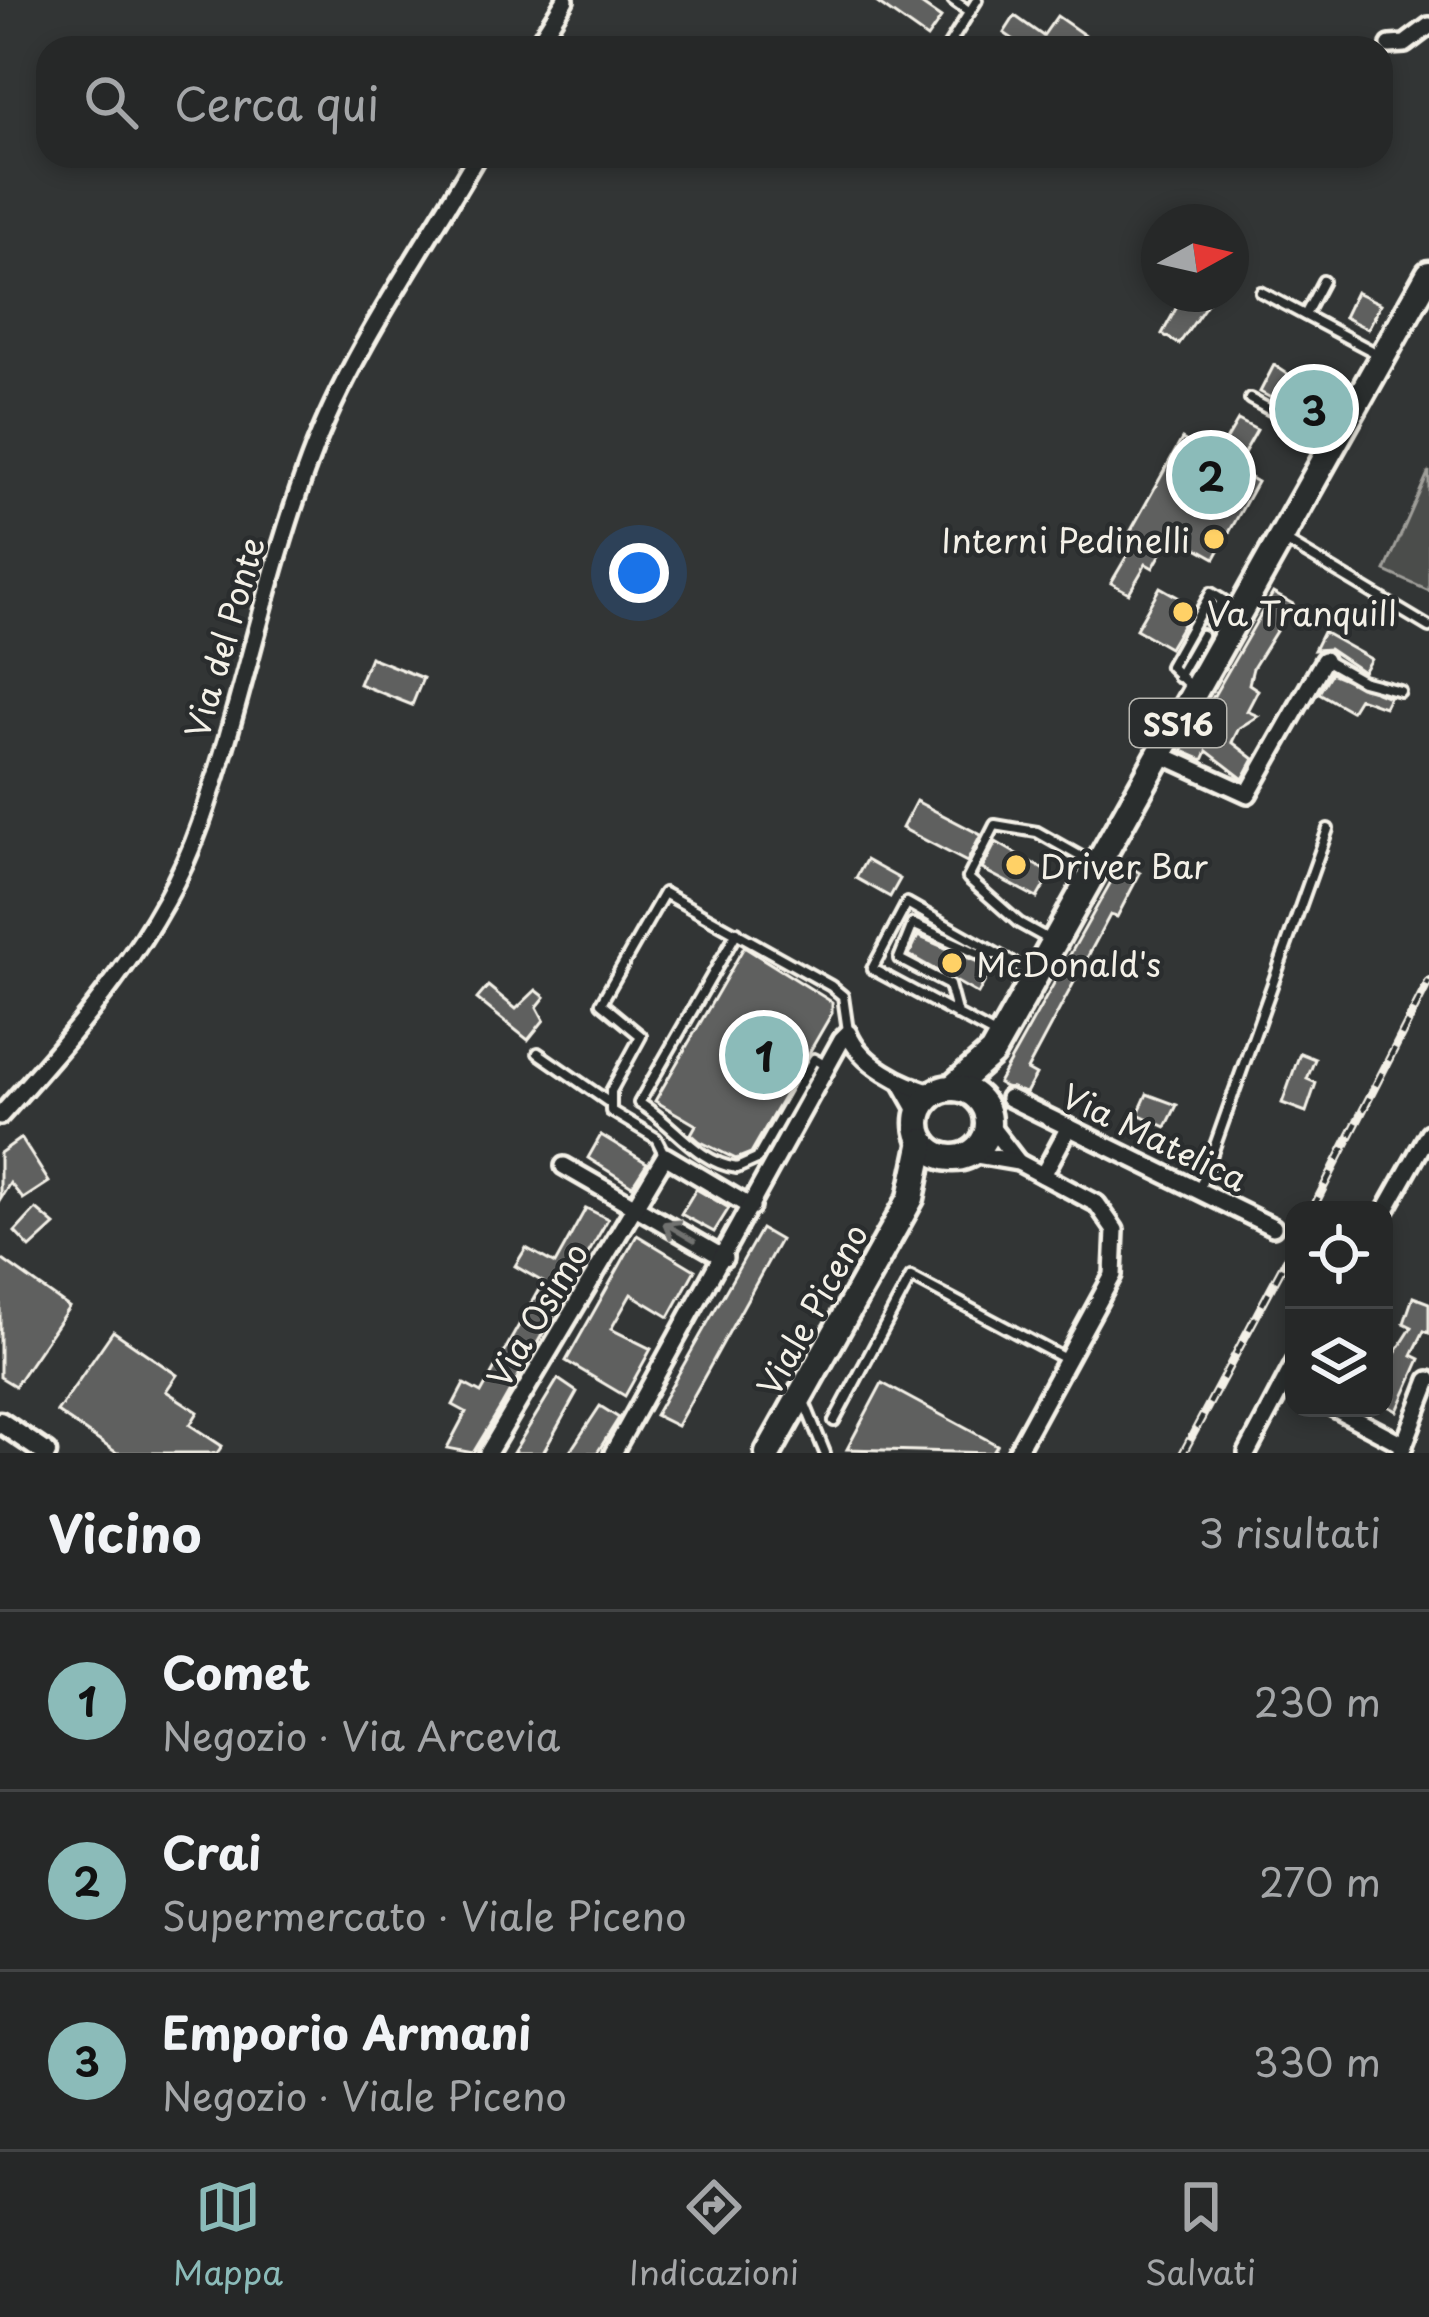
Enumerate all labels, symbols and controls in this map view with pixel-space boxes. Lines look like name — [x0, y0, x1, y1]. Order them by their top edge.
search box — [36, 36, 1393, 168]
text: Cerca qui — [174, 68, 379, 136]
icon: search — [78, 69, 144, 135]
north arrow — [1141, 204, 1249, 312]
pin: 3 — [1275, 364, 1353, 454]
pin: 2 — [1172, 430, 1250, 520]
place label: Interni Pedinelli — [941, 514, 1190, 564]
marker: Interni Pedinelli — [1201, 526, 1227, 552]
street label: Via del Ponte — [170, 530, 276, 744]
your location — [609, 543, 669, 603]
place label: Va Tranquill — [1207, 587, 1397, 637]
marker: Va Tranquill — [1170, 599, 1196, 625]
road number: SS16 — [1130, 699, 1226, 747]
place label: Driver Bar — [1040, 840, 1208, 890]
marker: Driver Bar — [1003, 852, 1029, 878]
place label: McDonald's — [976, 938, 1161, 988]
marker: McDonald's — [939, 950, 965, 976]
pin: 1 — [725, 1010, 803, 1100]
street label: Via Matelica — [1054, 1069, 1257, 1203]
map controls — [1285, 1201, 1393, 1417]
button: locate — [1285, 1201, 1393, 1309]
street label: Viale Piceno — [743, 1214, 879, 1404]
one-way arrow — [662, 1219, 697, 1243]
street label: Via Osimo — [473, 1232, 599, 1396]
button: layers — [1285, 1309, 1393, 1417]
text: Vicino — [48, 1493, 201, 1570]
text: 3 risultati — [1198, 1502, 1381, 1561]
text: Comet — [162, 1637, 311, 1705]
text: 1 — [78, 1671, 96, 1730]
text: 230 m — [1254, 1671, 1381, 1730]
text: Negozio · Via Arcevia — [162, 1705, 560, 1764]
text: Crai — [162, 1817, 261, 1885]
text: 2 — [73, 1851, 101, 1910]
text: 270 m — [1259, 1851, 1381, 1910]
text: Supermercato · Viale Piceno — [162, 1885, 687, 1944]
text: Emporio Armani — [162, 1997, 531, 2065]
text: 3 — [74, 2031, 100, 2090]
text: 330 m — [1253, 2031, 1381, 2090]
text: Negozio · Viale Piceno — [162, 2065, 567, 2124]
tab: Mappa — [173, 2174, 283, 2296]
tab: Indicazioni — [629, 2174, 799, 2296]
tab: Salvati — [1145, 2174, 1256, 2296]

